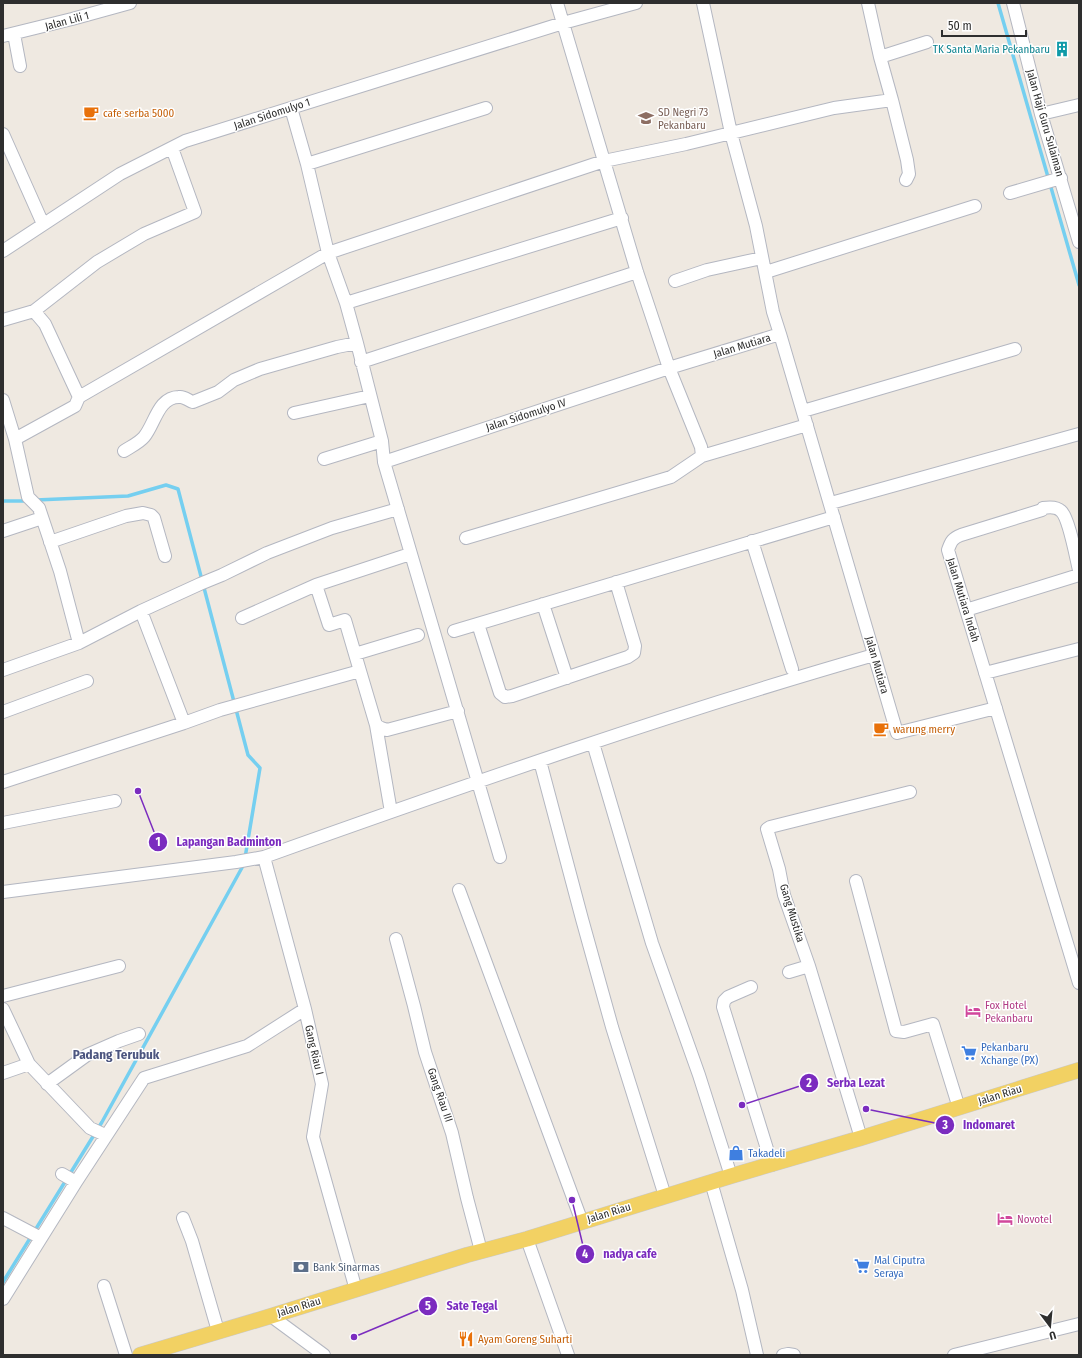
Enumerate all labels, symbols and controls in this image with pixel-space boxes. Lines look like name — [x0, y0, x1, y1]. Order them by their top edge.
street label: Jalan Lili 1 — [44, 9, 90, 33]
scale bar — [942, 12, 1026, 38]
text: 50 m — [948, 19, 972, 33]
building icon: TK Santa Maria Pekanbaru — [1053, 40, 1071, 58]
place label: TK Santa Maria Pekanbaru — [933, 43, 1050, 56]
street label: Jalan Haji Guru Sulaiman — [1023, 68, 1067, 178]
street label: Jalan Sidomulyo 1 — [232, 96, 312, 132]
cafe icon: cafe serba 5000 — [82, 104, 100, 122]
place label: SD Negri 73 Pekanbaru — [658, 106, 708, 132]
place label: cafe serba 5000 — [103, 107, 174, 120]
school or university icon: SD Negri 73 Pekanbaru — [637, 109, 655, 127]
street label: Jalan Mutiara — [712, 331, 772, 361]
street label: Jalan Sidomulyo IV — [484, 396, 568, 434]
street label: Jalan Mutiara Indah — [944, 556, 982, 644]
street label: Jalan Mutiara — [863, 635, 891, 695]
cafe icon: warung merry — [872, 720, 890, 738]
place label: warung merry — [893, 723, 955, 736]
callout: Lapangan Badminton — [148, 830, 289, 854]
text: 1 — [155, 835, 161, 849]
text: Lapangan Badminton — [176, 835, 282, 849]
street label: Gang Mustika — [777, 882, 807, 944]
place label: Fox Hotel Pekanbaru — [985, 999, 1033, 1025]
hotel icon: Fox Hotel Pekanbaru — [964, 1002, 982, 1020]
street label: Gang Riau I — [302, 1024, 326, 1076]
place label: Pekanbaru Xchange (PX) — [981, 1041, 1038, 1067]
supermarket icon: Pekanbaru Xchange (PX) — [960, 1044, 978, 1062]
district label: Padang Terubuk — [73, 1047, 160, 1062]
street label: Gang Riau III — [425, 1066, 455, 1124]
callout: Serba Lezat — [799, 1071, 893, 1095]
text: 2 — [805, 1076, 812, 1090]
text: Serba Lezat — [827, 1076, 886, 1090]
street label: Jalan Riau — [977, 1082, 1023, 1108]
callout: Indomaret — [935, 1113, 1023, 1137]
text: 3 — [941, 1118, 948, 1132]
text: Indomaret — [963, 1118, 1016, 1132]
shop icon: Takadeli — [727, 1144, 745, 1162]
place label: Takadeli — [748, 1147, 786, 1160]
street label: Jalan Riau — [586, 1200, 632, 1226]
hotel icon: Novotel — [996, 1210, 1014, 1228]
place label: Novotel — [1017, 1213, 1052, 1226]
callout: nadya cafe — [575, 1242, 665, 1266]
text: 4 — [582, 1247, 588, 1261]
text: nadya cafe — [603, 1247, 657, 1261]
place label: Mal Ciputra Seraya — [874, 1254, 925, 1280]
supermarket icon: Mal Ciputra Seraya — [853, 1257, 871, 1275]
bank icon: Bank Sinarmas — [292, 1258, 310, 1276]
place label: Bank Sinarmas — [313, 1261, 380, 1274]
street label: Jalan Riau — [276, 1294, 322, 1320]
callout: Sate Tegal — [418, 1294, 505, 1318]
text: 5 — [425, 1299, 431, 1313]
text: Sate Tegal — [447, 1299, 498, 1313]
north arrow — [1030, 1306, 1070, 1346]
text: U — [1048, 1328, 1058, 1342]
restaurant icon: Ayam Goreng Suharti — [457, 1330, 475, 1348]
place label: Ayam Goreng Suharti — [478, 1333, 572, 1346]

